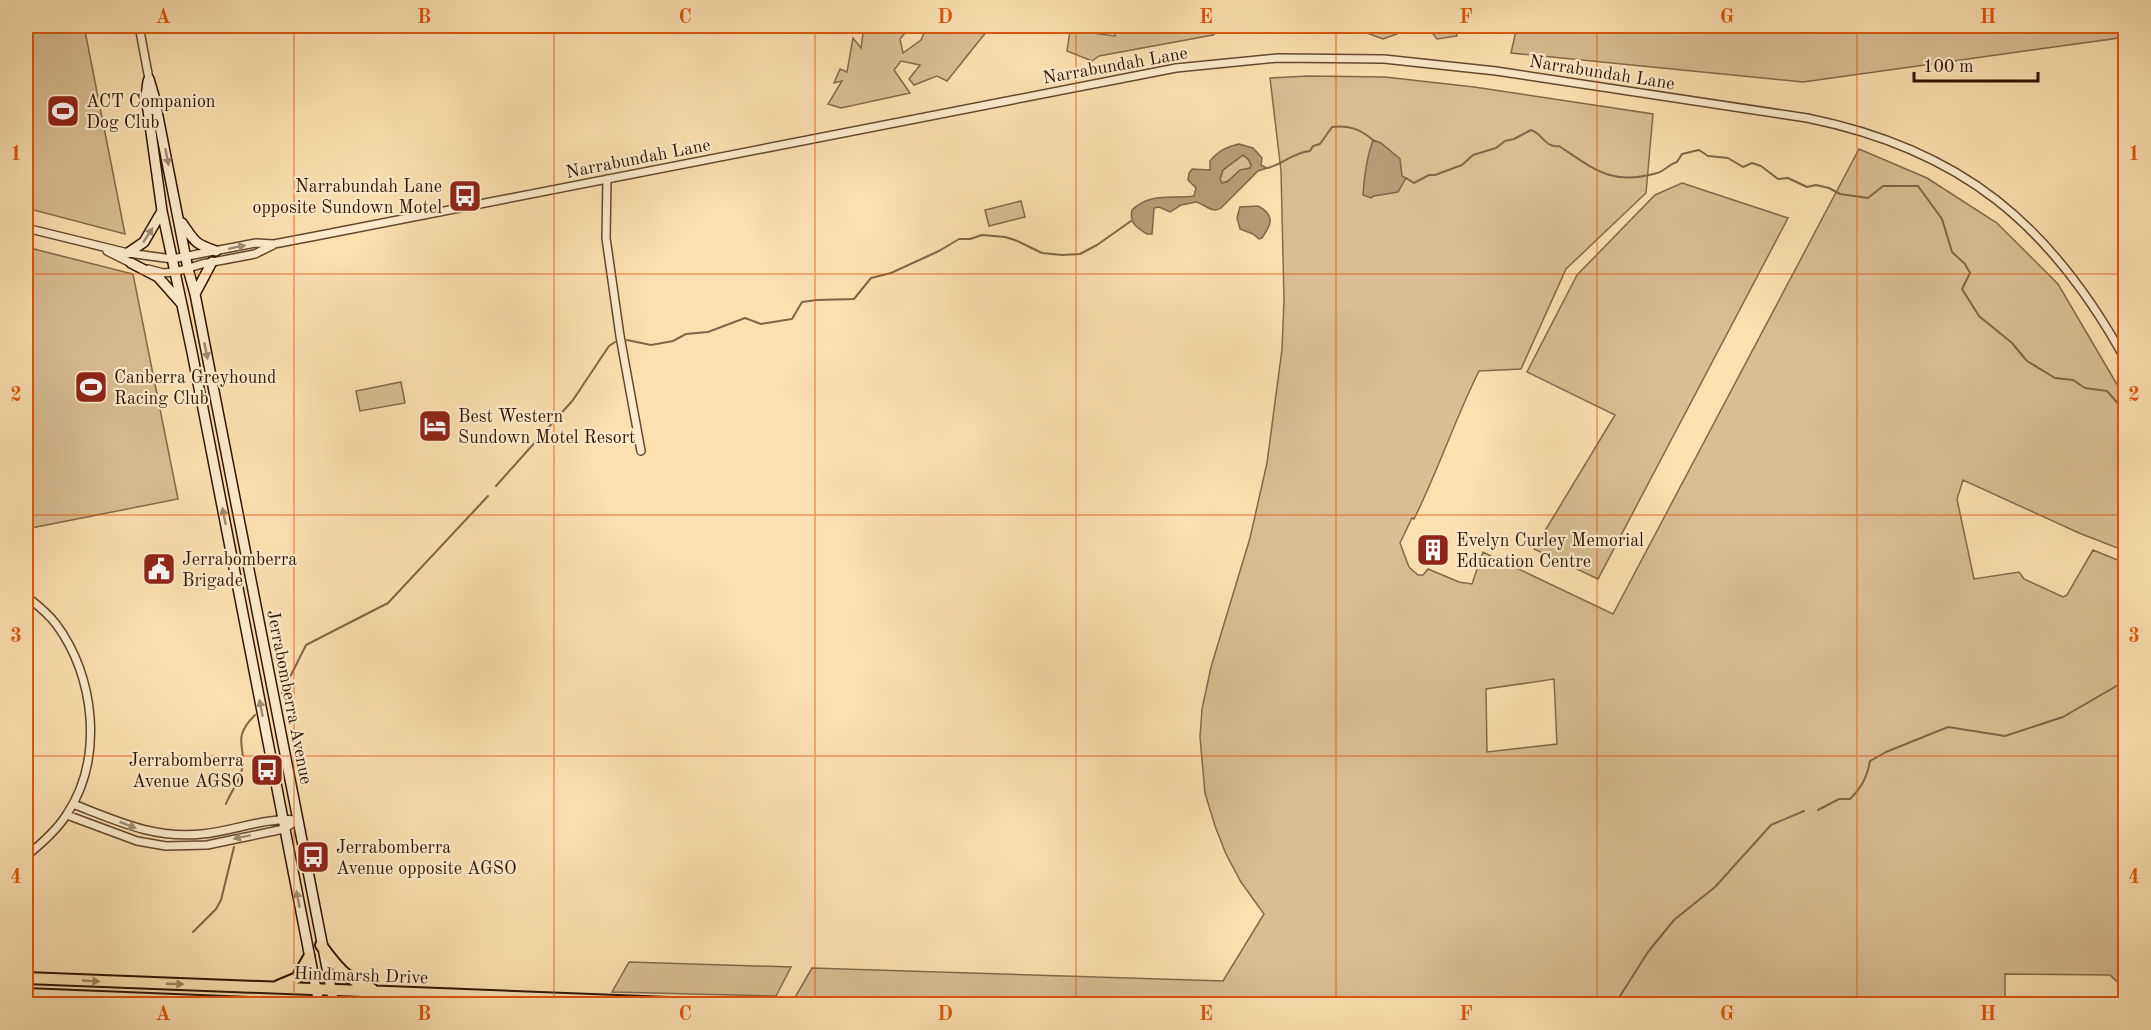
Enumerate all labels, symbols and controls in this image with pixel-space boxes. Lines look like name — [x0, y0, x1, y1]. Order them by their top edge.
text: A — [155, 8, 171, 28]
text: B — [417, 8, 431, 28]
text: C — [678, 8, 692, 28]
text: D — [937, 8, 953, 28]
text: E — [1199, 8, 1213, 28]
text: F — [1459, 8, 1473, 28]
text: G — [1720, 8, 1734, 28]
text: H — [1980, 8, 1996, 28]
street label: Narrabundah Lane — [1041, 44, 1189, 88]
scale bar — [1914, 45, 2038, 83]
street label: Narrabundah Lane — [1528, 53, 1676, 93]
text: 100 m — [1923, 58, 1974, 76]
sports icon: ACT Companion Dog Club — [45, 93, 81, 129]
place label: ACT Companion Dog Club — [86, 93, 216, 132]
street label: Narrabundah Lane — [564, 136, 712, 182]
text: 1 — [10, 145, 22, 165]
text: 1 — [2128, 145, 2140, 165]
one-way arrow — [163, 147, 172, 166]
place label: Narrabundah Lane opposite Sundown Motel — [252, 178, 442, 217]
bus stop icon: Narrabundah Lane opposite Sundown Motel — [447, 178, 483, 214]
one-way arrow — [143, 226, 154, 243]
one-way arrow — [227, 242, 246, 251]
one-way arrow — [202, 342, 211, 361]
sports icon: Canberra Greyhound Racing Club — [73, 369, 109, 405]
place label: Canberra Greyhound Racing Club — [114, 369, 276, 408]
text: 2 — [10, 386, 22, 406]
text: 2 — [2128, 386, 2140, 406]
hotel icon: Best Western Sundown Motel Resort — [417, 408, 453, 444]
place label: Best Western Sundown Motel Resort — [458, 408, 635, 447]
one-way arrow — [219, 507, 228, 526]
building icon: Evelyn Curley Memorial Education Centre — [1415, 532, 1451, 568]
place label: Evelyn Curley Memorial Education Centre — [1456, 532, 1644, 571]
public building icon: Jerrabomberra Brigade — [141, 551, 177, 587]
place label: Jerrabomberra Brigade — [182, 551, 297, 590]
street label: Jerrabomberra Avenue — [263, 608, 315, 786]
text: 3 — [10, 627, 22, 647]
text: 3 — [2128, 627, 2140, 647]
one-way arrow — [256, 698, 265, 717]
place label: Jerrabomberra Avenue AGSO — [129, 752, 244, 791]
bus stop icon: Jerrabomberra Avenue AGSO — [249, 752, 285, 788]
one-way arrow — [119, 820, 137, 830]
one-way arrow — [233, 833, 252, 842]
bus stop icon: Jerrabomberra Avenue opposite AGSO — [295, 839, 331, 875]
place label: Jerrabomberra Avenue opposite AGSO — [336, 839, 517, 878]
text: 4 — [10, 868, 22, 888]
text: 4 — [2128, 868, 2140, 888]
one-way arrow — [293, 890, 302, 909]
street label: Hindmarsh Drive — [293, 965, 429, 987]
one-way arrow — [81, 976, 100, 985]
one-way arrow — [165, 979, 184, 989]
text: A — [155, 1005, 171, 1025]
text: B — [417, 1005, 431, 1025]
text: C — [678, 1005, 692, 1025]
text: D — [937, 1005, 953, 1025]
text: E — [1199, 1005, 1213, 1025]
text: F — [1459, 1005, 1473, 1025]
text: G — [1720, 1005, 1734, 1025]
text: H — [1980, 1005, 1996, 1025]

